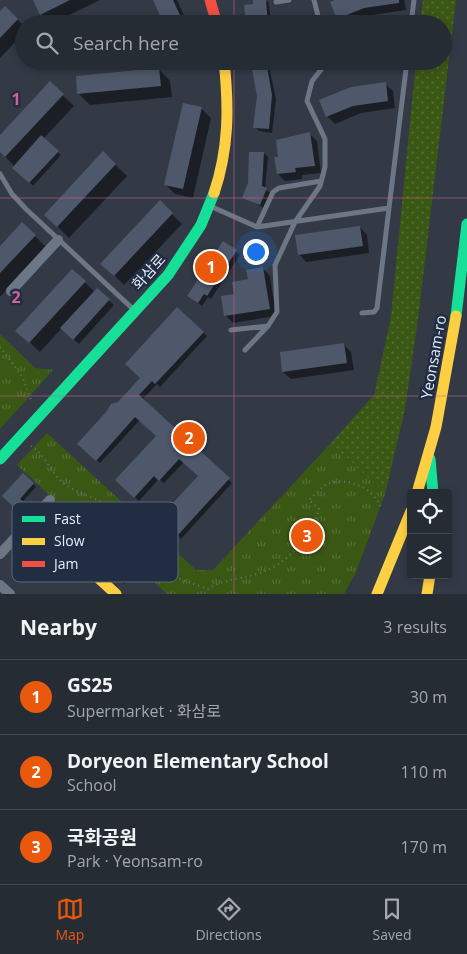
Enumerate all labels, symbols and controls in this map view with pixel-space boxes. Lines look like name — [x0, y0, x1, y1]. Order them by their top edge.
search box — [15, 15, 452, 70]
icon: search — [33, 29, 61, 57]
text: Search here — [73, 30, 179, 56]
text: 1 — [11, 88, 21, 110]
your location — [243, 239, 269, 265]
pin: 1 — [195, 248, 227, 286]
street label: 화삼로 — [127, 249, 170, 293]
text: 2 — [11, 286, 21, 308]
street label: Yeonsam-ro — [416, 314, 450, 400]
pin: 2 — [173, 419, 205, 457]
map controls — [407, 489, 452, 579]
button: locate — [407, 489, 452, 534]
legend — [12, 502, 178, 582]
text: Fast — [54, 509, 81, 528]
pin: 3 — [291, 517, 323, 555]
text: Slow — [54, 531, 85, 550]
button: layers — [407, 534, 452, 579]
text: Jam — [52, 554, 79, 573]
text: Nearby — [20, 613, 97, 641]
text: 3 results — [383, 616, 447, 638]
text: GS25 — [67, 672, 113, 698]
text: 1 — [31, 686, 41, 708]
text: 30 m — [410, 686, 447, 708]
text: Supermarket · 화삼로 — [67, 700, 221, 722]
text: Doryeon Elementary School — [67, 748, 329, 774]
text: 2 — [31, 761, 41, 783]
text: 110 m — [401, 761, 447, 783]
text: School — [67, 774, 117, 796]
text: 국화공원 — [67, 824, 137, 850]
text: 3 — [31, 836, 41, 858]
text: 170 m — [401, 836, 447, 858]
text: Park · Yeonsam-ro — [67, 850, 203, 872]
tab: Map — [55, 895, 84, 944]
tab: Directions — [195, 895, 262, 944]
tab: Saved — [373, 895, 411, 944]

